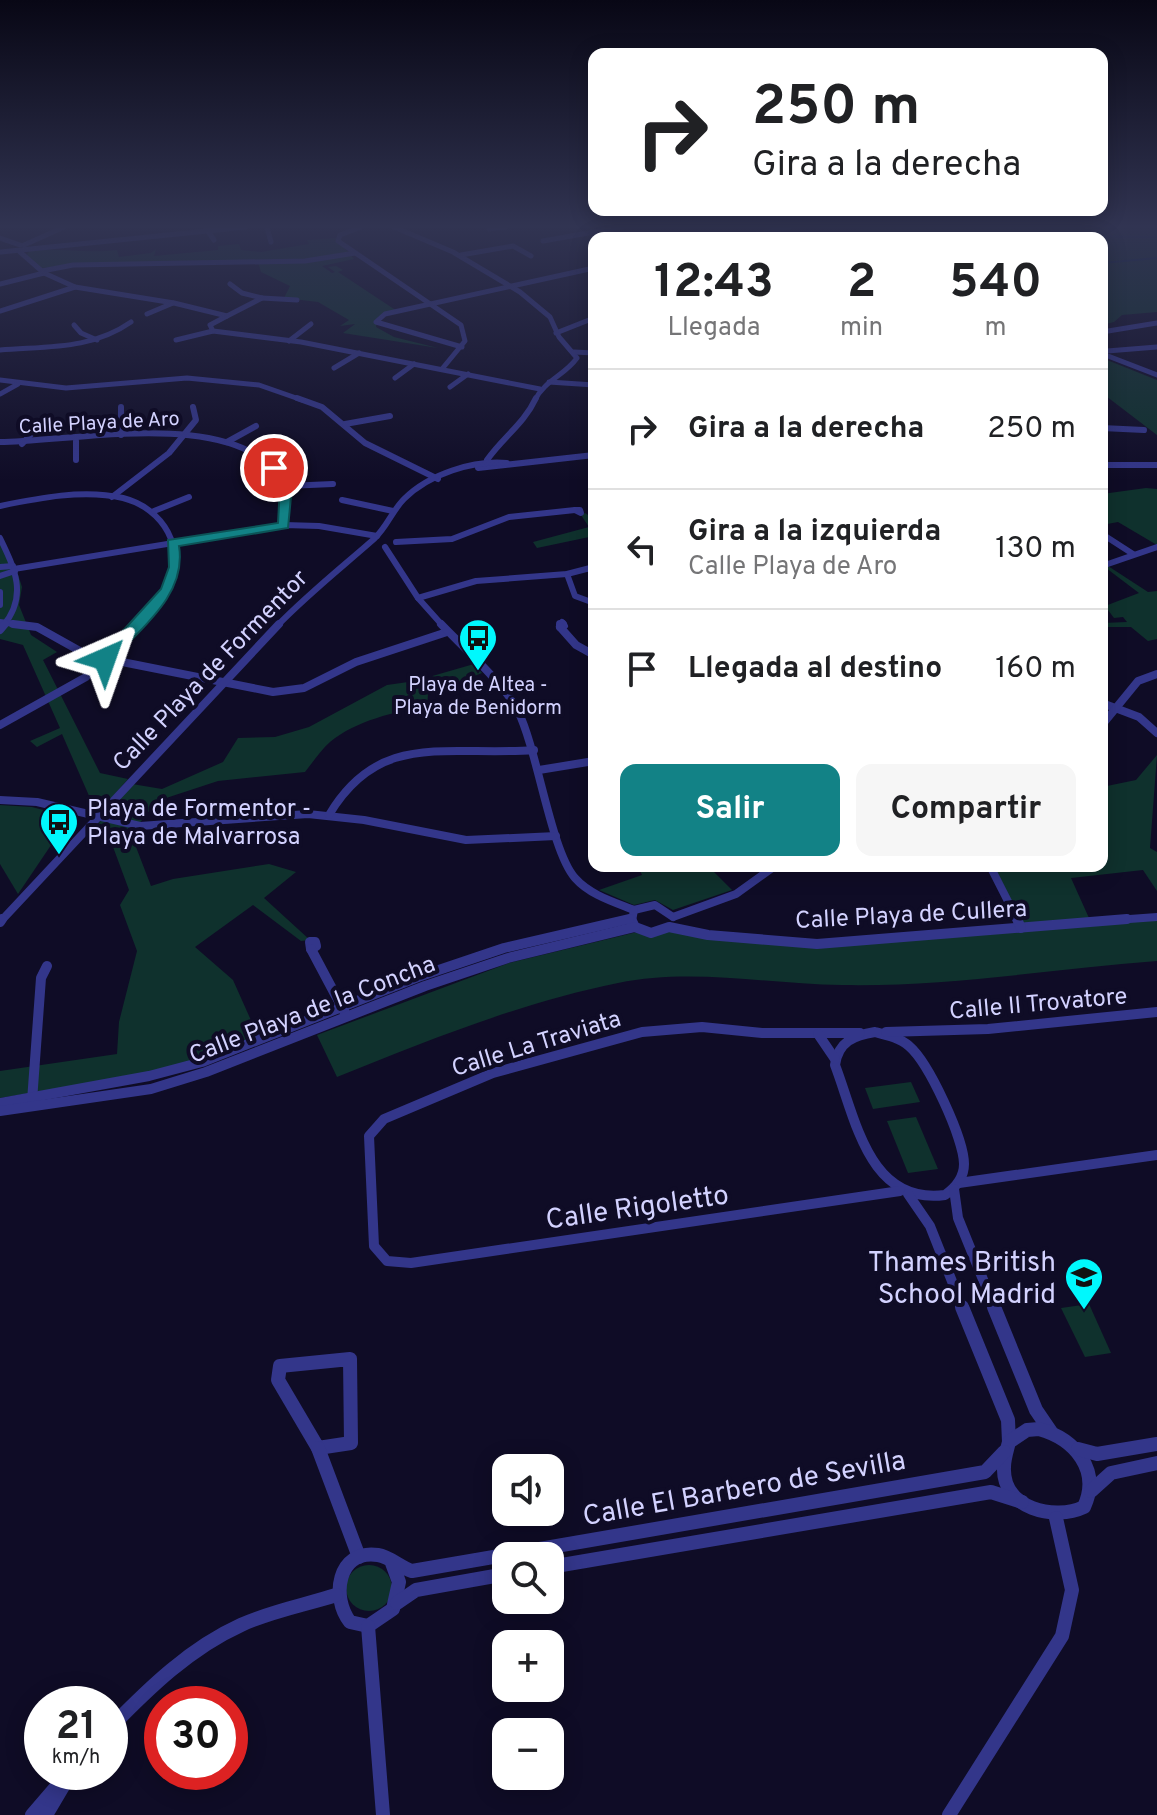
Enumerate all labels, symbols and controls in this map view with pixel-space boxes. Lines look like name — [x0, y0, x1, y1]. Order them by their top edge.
text: 250 m — [752, 74, 920, 144]
icon: right — [620, 80, 724, 184]
text: Gira a la derecha — [752, 143, 1021, 189]
text: 12:43 — [654, 254, 774, 314]
text: 2 — [847, 254, 876, 314]
text: 540 — [949, 254, 1042, 314]
text: Llegada — [667, 312, 760, 345]
text: min — [840, 312, 883, 345]
text: m — [985, 312, 1007, 345]
street label: Calle Playa de Aro — [18, 407, 180, 441]
icon: right — [620, 407, 664, 451]
text: Gira a la derecha — [688, 411, 924, 448]
text: 250 m — [987, 411, 1076, 448]
pin — [240, 434, 308, 502]
icon: arrive — [252, 446, 296, 490]
text: Gira a la izquierda — [688, 514, 941, 551]
icon: left — [620, 527, 664, 571]
text: 130 m — [995, 531, 1076, 568]
text: Calle Playa de Aro — [688, 551, 897, 584]
street label: Calle Playa de Formentor — [107, 564, 315, 778]
position arrow — [63, 617, 147, 701]
bus stop icon: Playa de Altea - Playa de Benidorm — [457, 617, 499, 672]
icon: arrive — [620, 647, 664, 691]
text: Llegada al destino — [688, 651, 942, 688]
text: 160 m — [995, 651, 1076, 688]
place label: Playa de Altea - Playa de Benidorm — [394, 673, 562, 722]
button: Salir — [620, 764, 840, 856]
button: Compartir — [856, 764, 1076, 856]
place label: Playa de Formentor - Playa de Malvarrosa — [87, 795, 311, 853]
bus stop icon: Playa de Formentor - Playa de Malvarrosa — [38, 801, 80, 856]
street label: Calle Playa de Cullera — [794, 895, 1028, 937]
street label: Calle Playa de la Concha — [185, 950, 440, 1072]
street label: Calle Il Trovatore — [948, 982, 1129, 1028]
street label: Calle La Traviata — [448, 1005, 625, 1085]
street label: Calle Rigoletto — [544, 1178, 731, 1240]
place label: Thames British School Madrid — [868, 1246, 1056, 1314]
school or university icon: Thames British School Madrid — [1063, 1256, 1105, 1311]
street label: Calle El Barbero de Sevilla — [580, 1444, 909, 1536]
map controls — [492, 1454, 564, 1790]
button: sound — [492, 1454, 564, 1526]
button: search — [492, 1542, 564, 1614]
button: + — [492, 1630, 564, 1702]
speed limit sign: 30 — [144, 1686, 248, 1790]
text: 21 — [56, 1703, 96, 1753]
button: − — [492, 1718, 564, 1790]
text: km/h — [52, 1745, 100, 1771]

